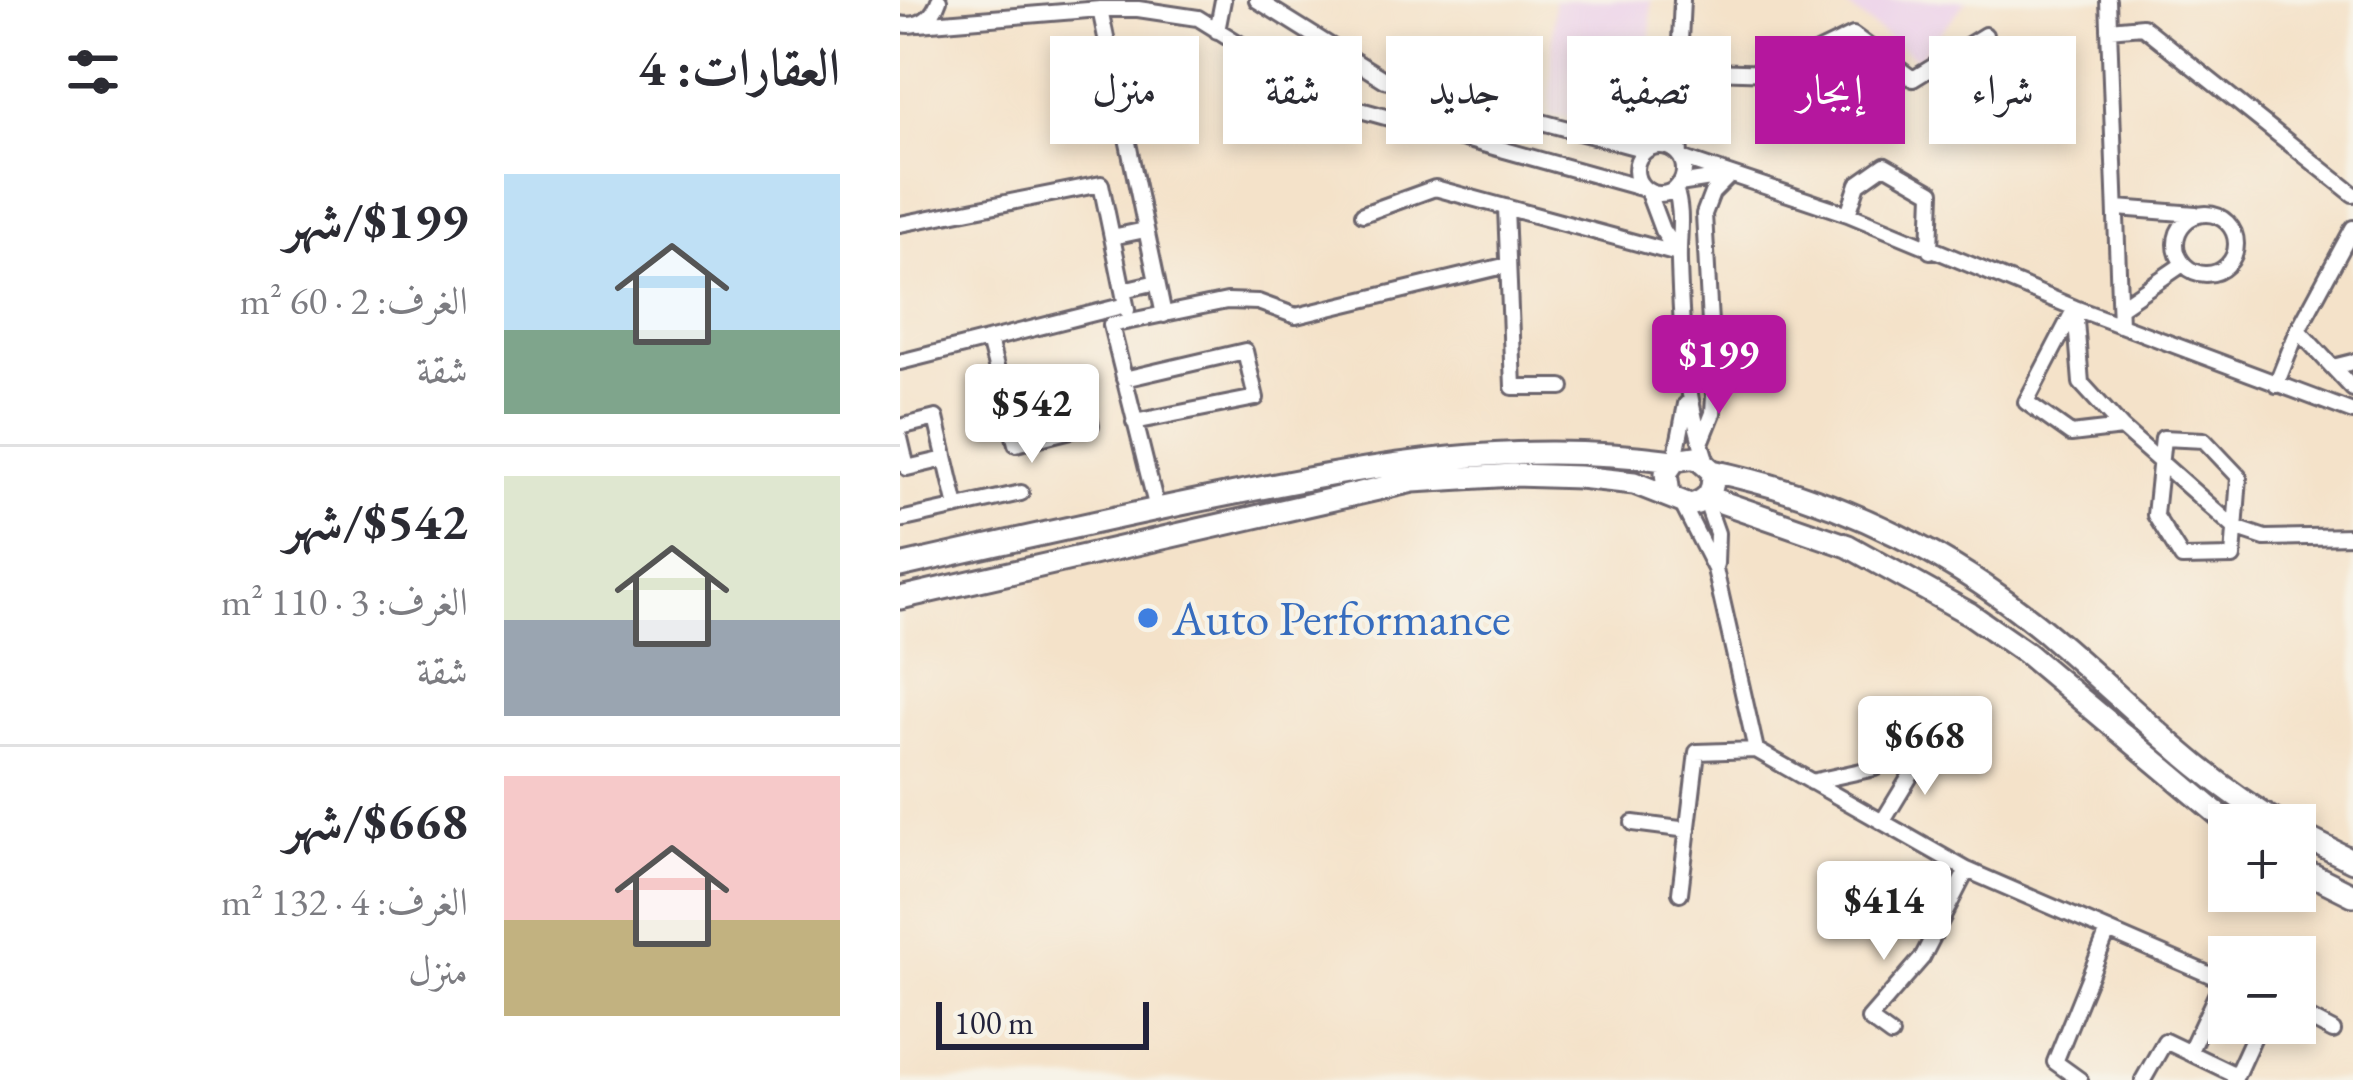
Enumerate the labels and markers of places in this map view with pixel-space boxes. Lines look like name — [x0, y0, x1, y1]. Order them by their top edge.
pin: $199 — [1648, 315, 1790, 417]
pin: $542 — [961, 364, 1103, 466]
place label: Auto Performance — [1171, 587, 1511, 649]
marker: Auto Performance — [1135, 605, 1161, 631]
pin: $668 — [1854, 696, 1996, 798]
pin: $414 — [1813, 861, 1955, 963]

